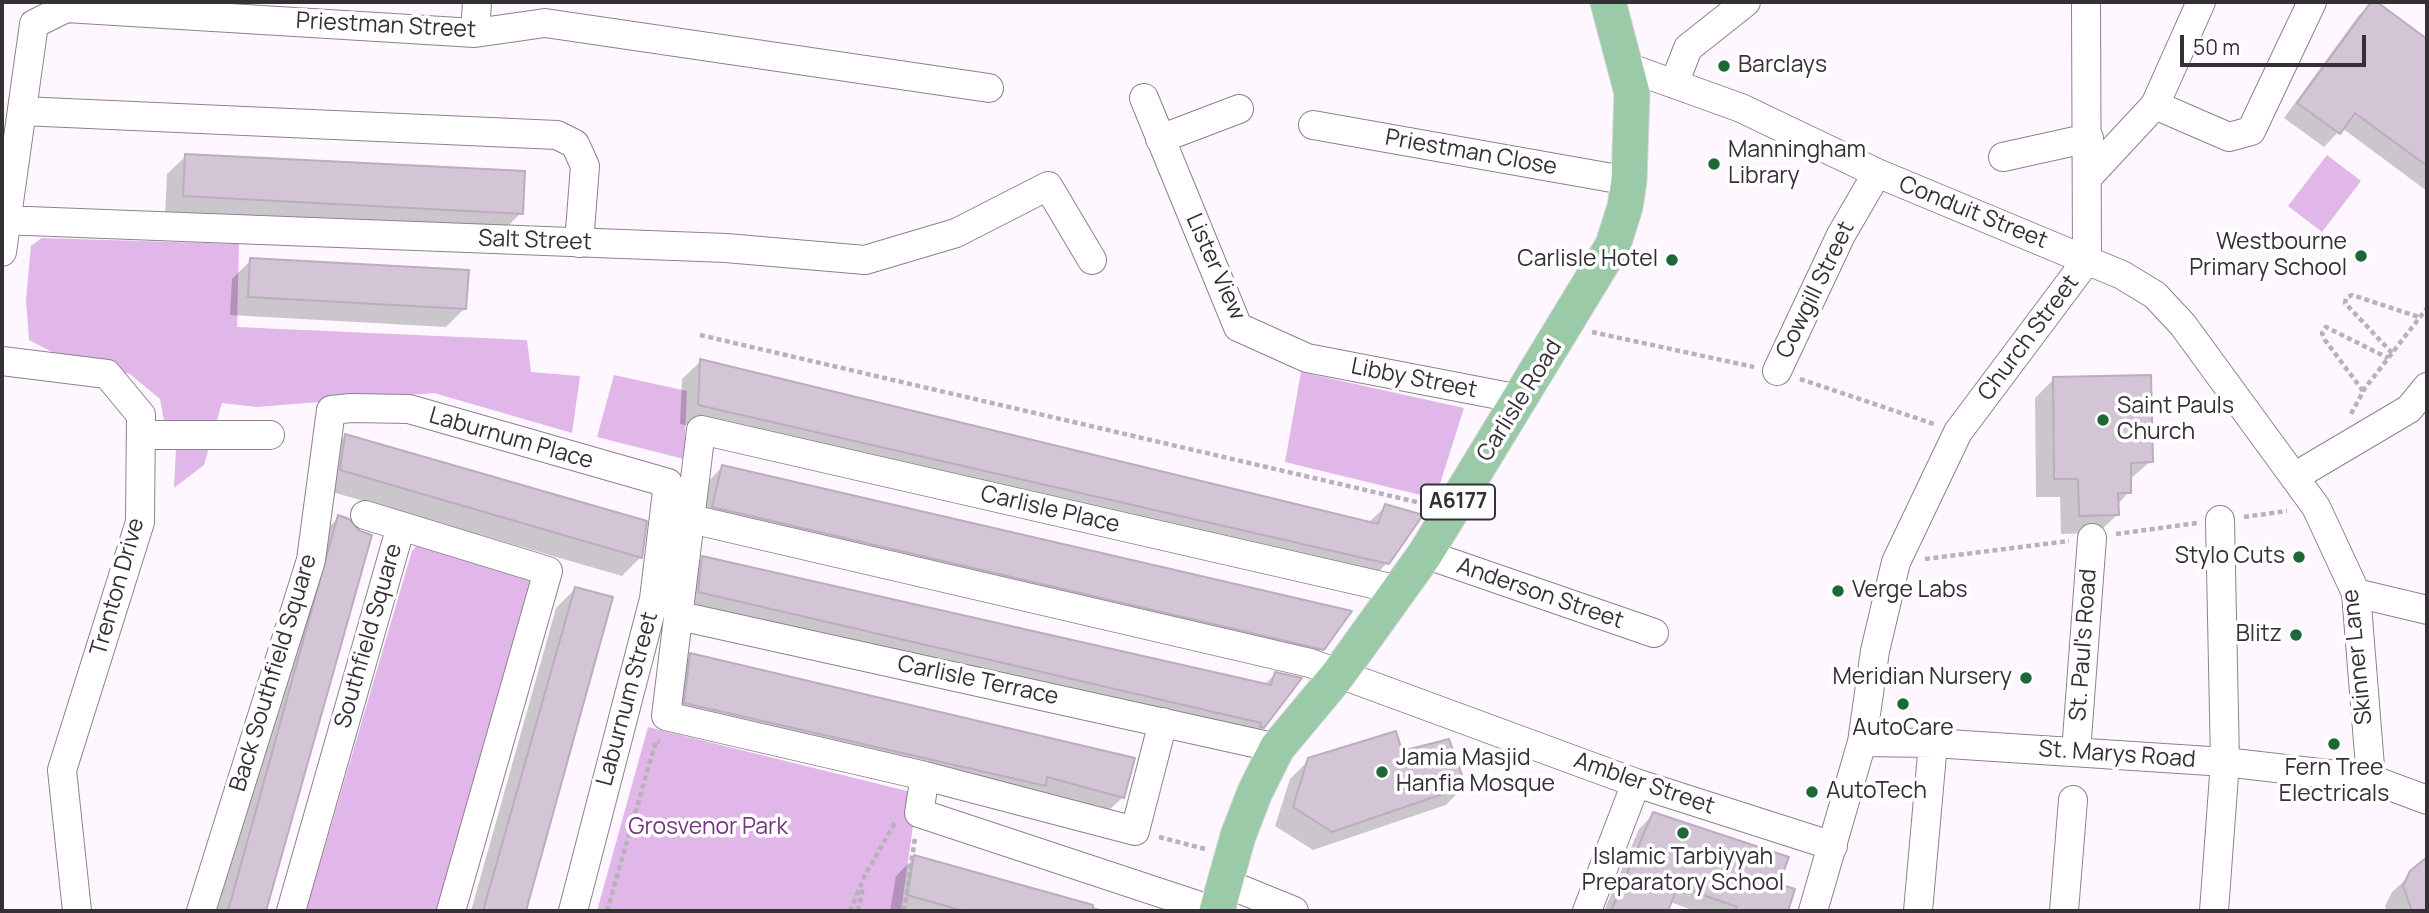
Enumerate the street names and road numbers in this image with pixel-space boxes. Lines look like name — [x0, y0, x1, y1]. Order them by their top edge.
street label: Priestman Street — [295, 7, 477, 45]
street label: Priestman Close — [1383, 124, 1559, 182]
street label: Conduit Street — [1895, 171, 2051, 255]
street label: Lister View — [1179, 209, 1251, 325]
street label: Cowgill Street — [1771, 217, 1861, 363]
street label: Salt Street — [478, 225, 592, 257]
street label: Church Street — [1973, 270, 2085, 406]
street label: Carlisle Road — [1472, 335, 1568, 467]
street label: Libby Street — [1349, 353, 1479, 405]
street label: Laburnum Place — [426, 402, 596, 476]
street label: Carlisle Place — [978, 481, 1122, 539]
road number: A6177 — [1421, 484, 1495, 520]
street label: Trenton Drive — [85, 515, 151, 659]
street label: Southfield Square — [329, 540, 409, 732]
street label: Back Southfield Square — [225, 551, 323, 795]
street label: Anderson Street — [1453, 553, 1627, 635]
street label: St. Paul's Road — [2065, 568, 2103, 722]
street label: Skinner Lane — [2337, 588, 2379, 726]
street label: Laburnum Street — [591, 609, 665, 789]
street label: Carlisle Terrace — [895, 650, 1061, 712]
street label: St. Marys Road — [2038, 736, 2196, 774]
street label: Ambler Street — [1570, 747, 1718, 821]

